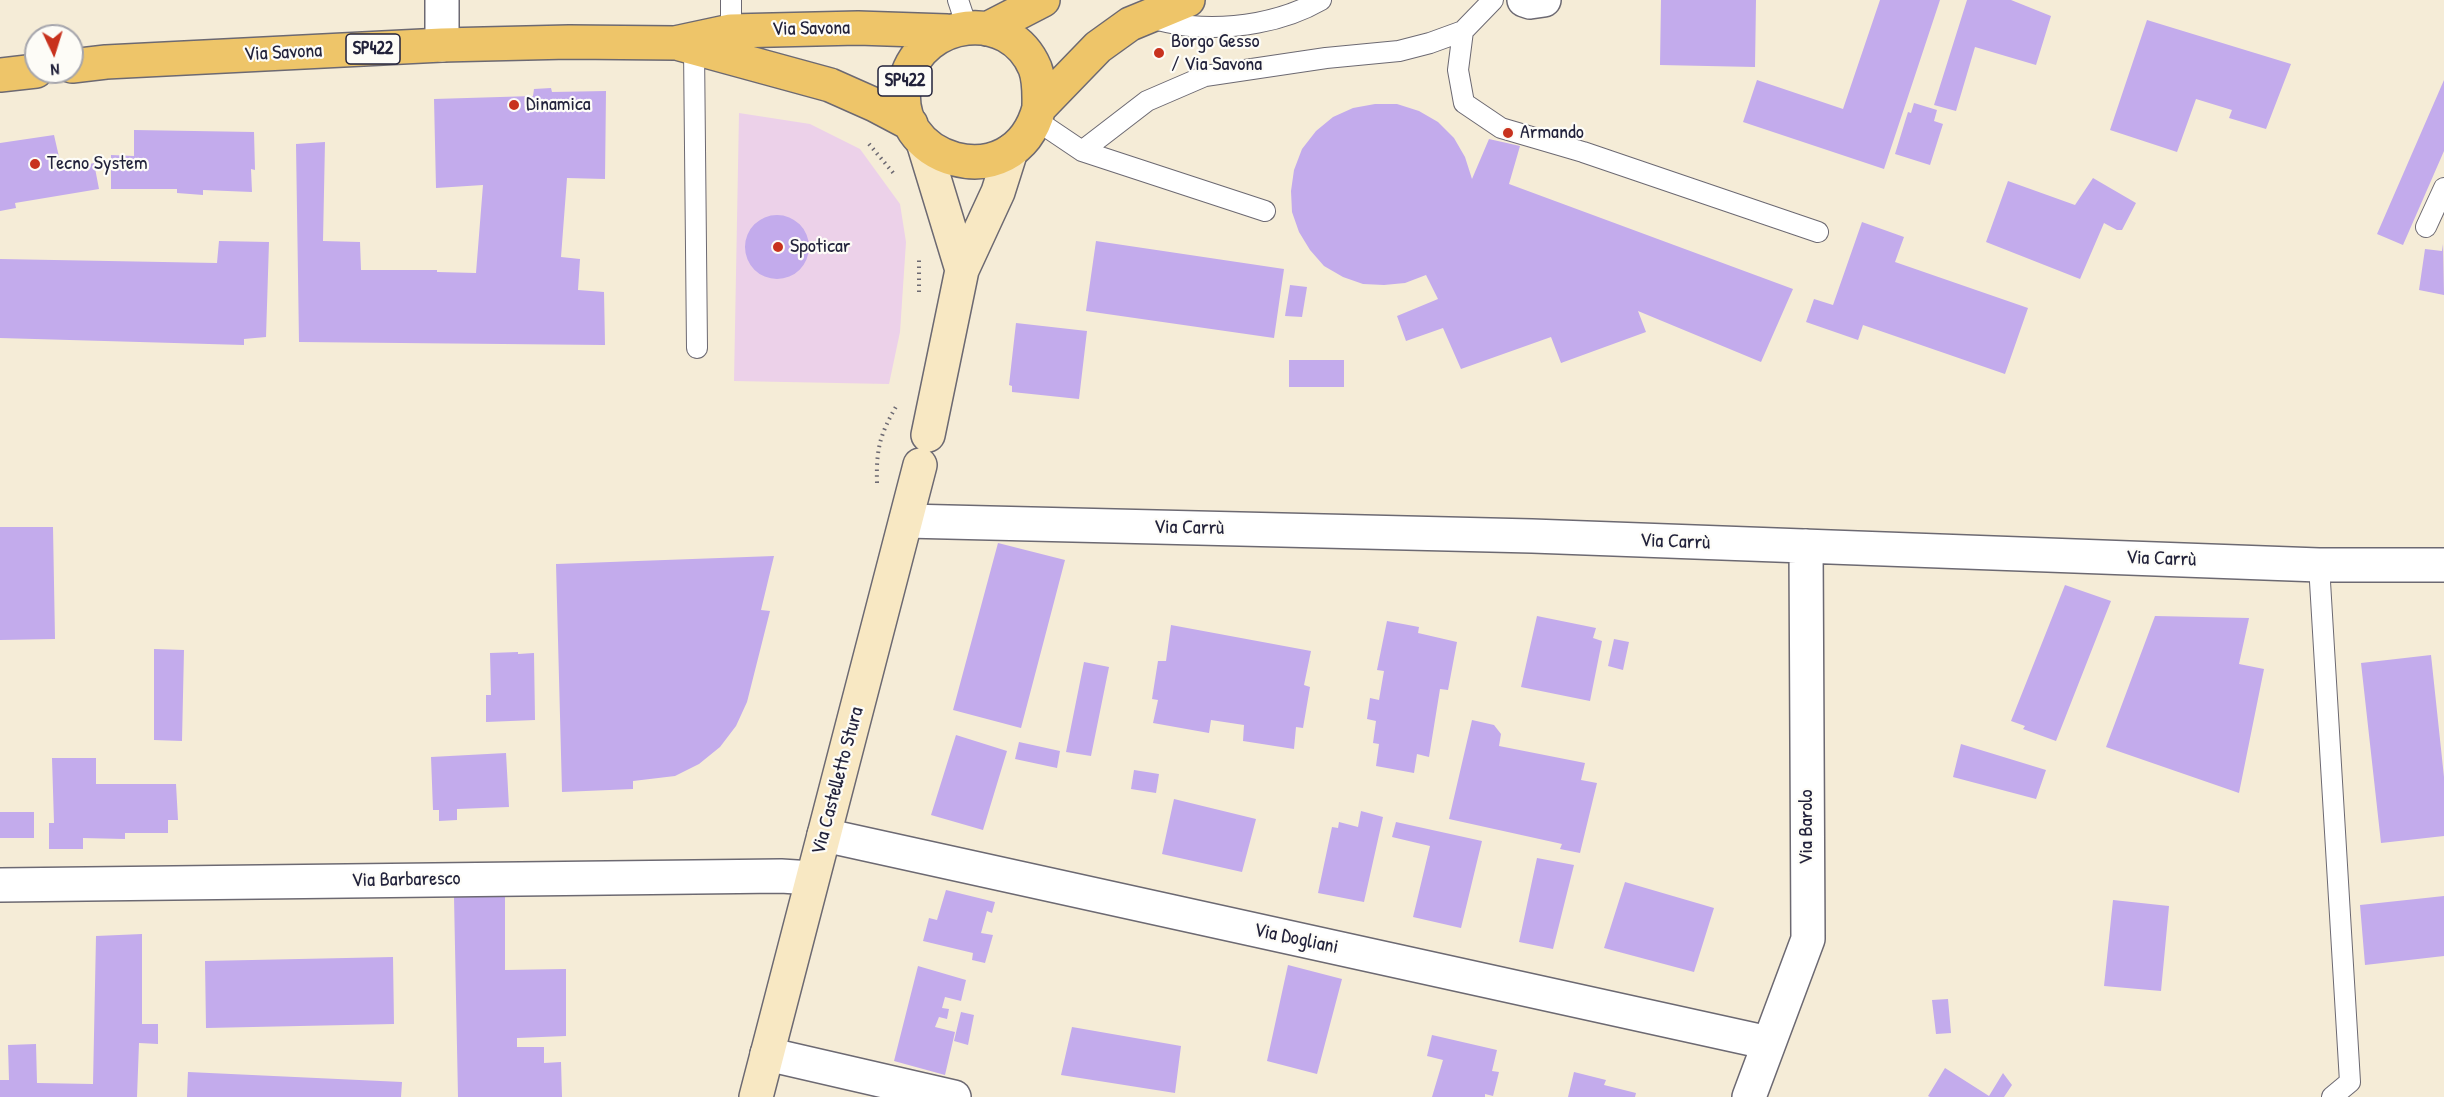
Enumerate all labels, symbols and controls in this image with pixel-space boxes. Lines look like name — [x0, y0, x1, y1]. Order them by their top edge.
street label: Via Savona — [772, 16, 850, 42]
north arrow — [24, 24, 84, 84]
place label: Borgo Gesso / Via Savona — [1171, 30, 1262, 77]
road number: SP422 — [346, 34, 400, 64]
street label: Via Savona — [243, 39, 323, 67]
marker: Borgo Gesso / Via Savona — [1152, 46, 1166, 60]
text: N — [50, 59, 60, 81]
road number: SP422 — [878, 66, 932, 96]
place label: Dinamica — [526, 93, 591, 117]
marker: Dinamica — [507, 98, 521, 112]
place label: Armando — [1520, 121, 1584, 145]
marker: Armando — [1501, 126, 1515, 140]
place label: Tecno System — [47, 152, 148, 176]
marker: Tecno System — [28, 157, 42, 171]
place label: Spoticar — [790, 235, 850, 259]
marker: Spoticar — [771, 240, 785, 254]
street label: Via Carrù — [1154, 515, 1224, 541]
street label: Via Carrù — [1639, 529, 1711, 555]
street label: Via Carrù — [2125, 546, 2197, 572]
street label: Via Castelletto Stura — [807, 704, 869, 858]
street label: Via Barolo — [1795, 789, 1819, 865]
street label: Via Barbaresco — [351, 867, 461, 893]
street label: Via Dogliani — [1252, 918, 1340, 960]

